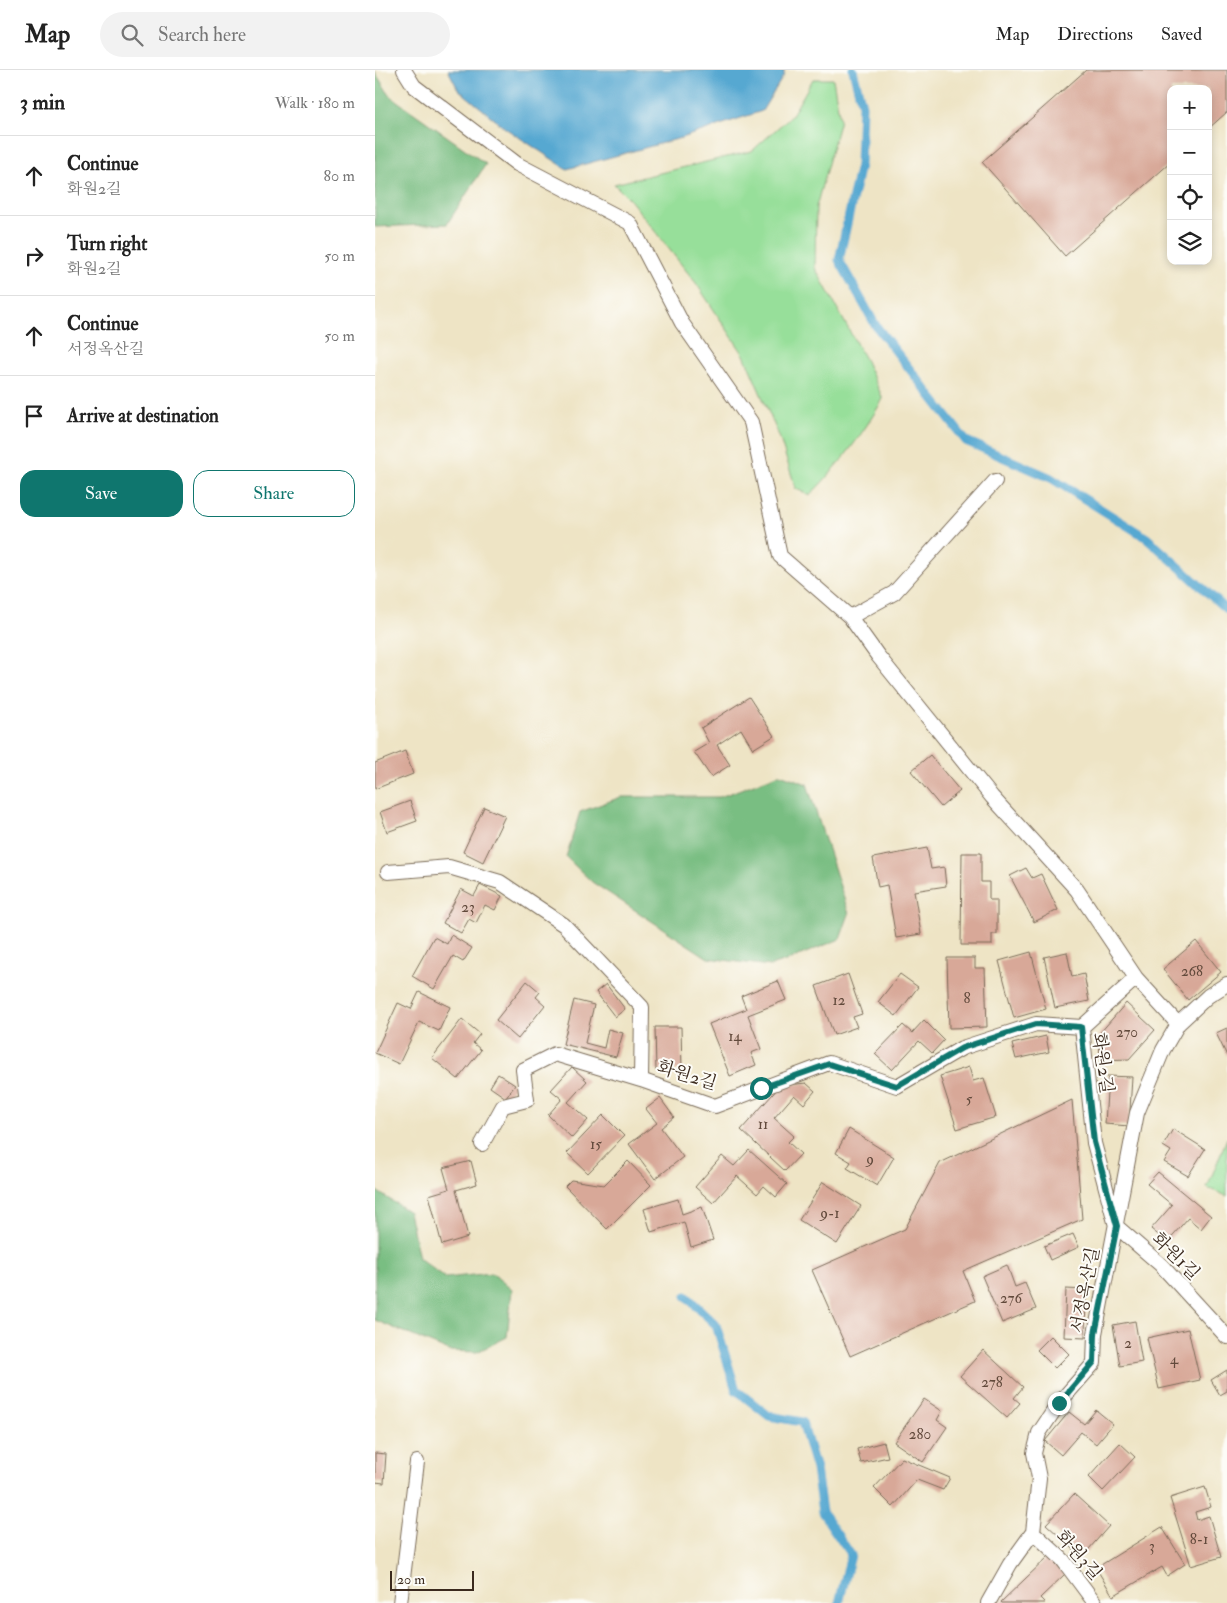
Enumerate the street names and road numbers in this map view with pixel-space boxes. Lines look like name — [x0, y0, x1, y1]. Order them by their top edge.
street label: 화원2길 — [1087, 1031, 1118, 1095]
street label: 화원2길 — [654, 1056, 720, 1095]
street label: 화원1길 — [1147, 1228, 1204, 1285]
street label: 서정옥산길 — [1066, 1245, 1105, 1335]
street label: 화원3길 — [1051, 1525, 1107, 1585]

